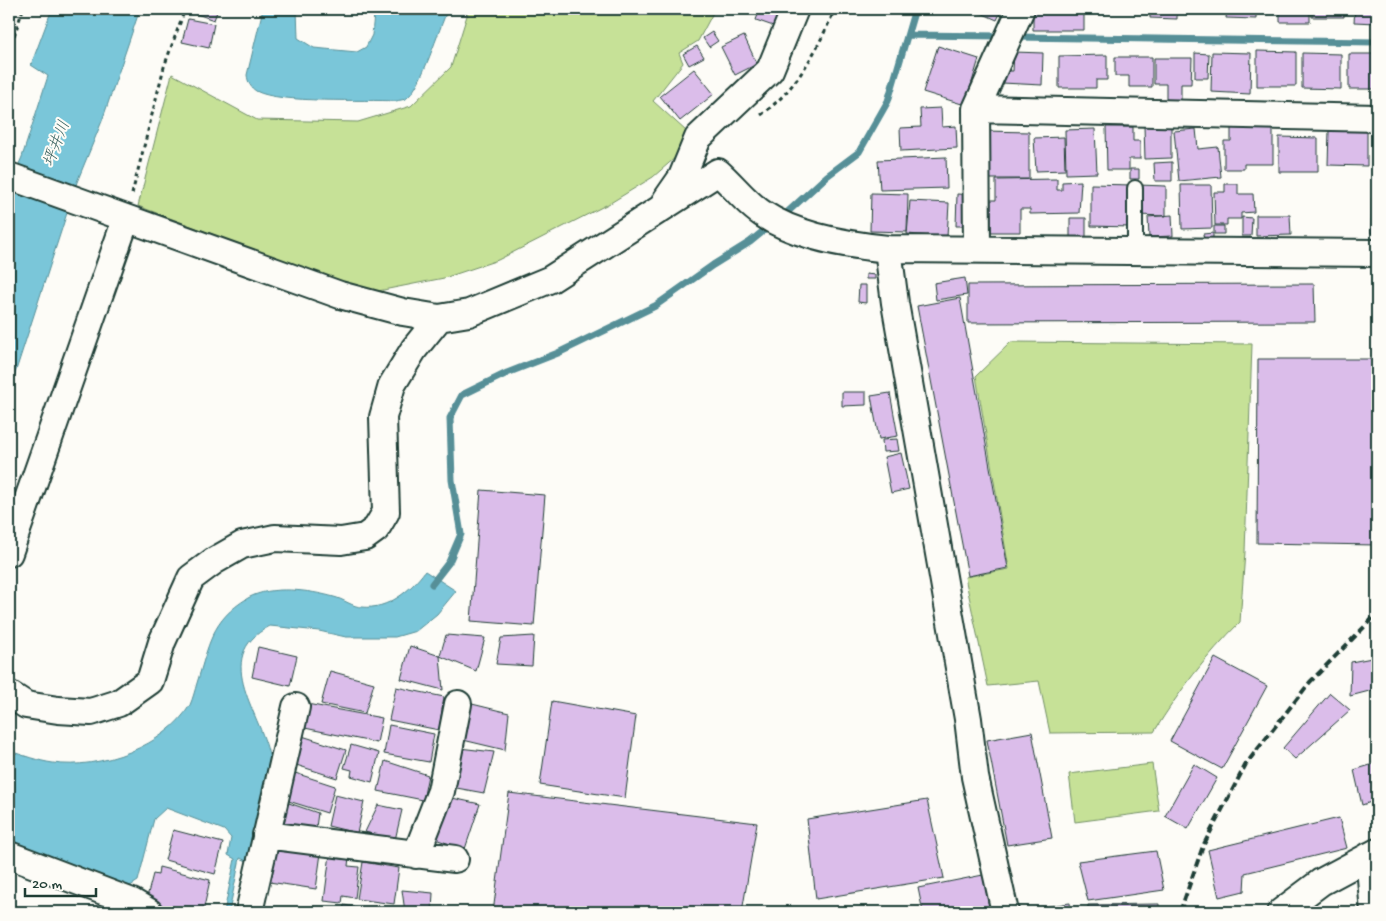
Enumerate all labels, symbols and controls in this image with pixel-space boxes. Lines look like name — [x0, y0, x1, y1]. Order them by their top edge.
water label: 坪井川 — [40, 118, 76, 170]
scale bar — [25, 866, 96, 898]
text: 20 m — [32, 876, 62, 894]

